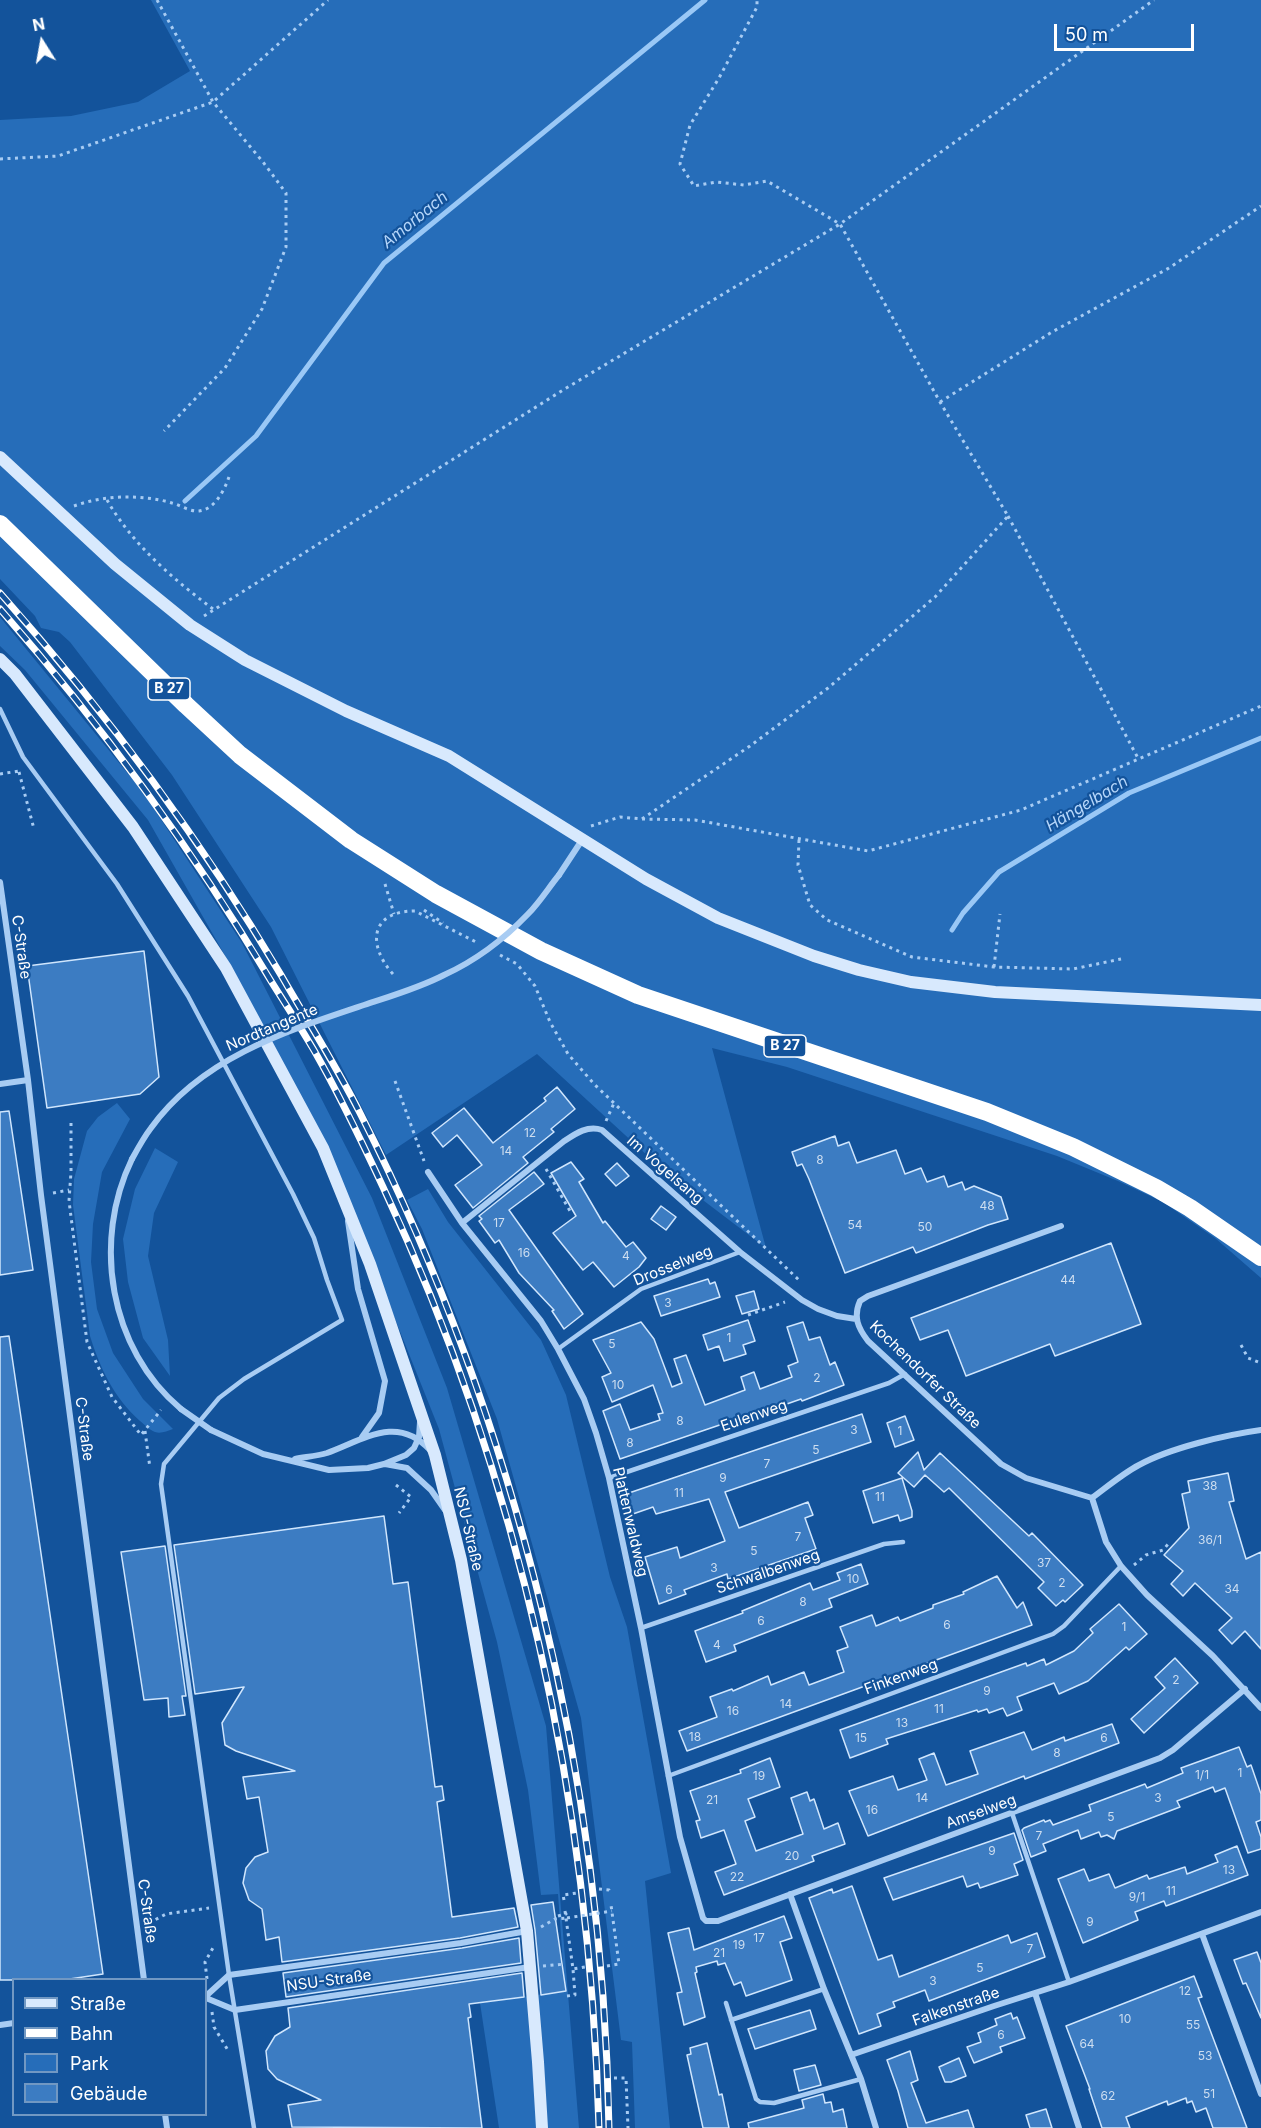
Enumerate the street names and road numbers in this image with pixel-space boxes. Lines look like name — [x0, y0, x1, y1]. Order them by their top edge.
road number: B 27 — [148, 678, 190, 700]
street label: C-Straße — [8, 914, 34, 980]
street label: Nordtangente — [224, 1001, 320, 1055]
road number: B 27 — [764, 1035, 806, 1057]
street label: Im Vogelsang — [623, 1132, 707, 1208]
street label: Drosselweg — [631, 1242, 715, 1290]
street label: Kochendorfer Straße — [866, 1317, 984, 1433]
street label: C-Straße — [71, 1396, 97, 1462]
street label: Eulenweg — [718, 1396, 790, 1436]
street label: Plattenwaldweg — [609, 1465, 651, 1579]
street label: NSU-Straße — [450, 1485, 486, 1573]
street label: Schwalbenweg — [714, 1546, 822, 1598]
street label: Finkenweg — [862, 1655, 940, 1699]
street label: Amselweg — [943, 1791, 1019, 1833]
street label: C-Straße — [134, 1878, 160, 1944]
street label: NSU-Straße — [285, 1966, 373, 1996]
street label: Falkenstraße — [910, 1984, 1002, 2030]

